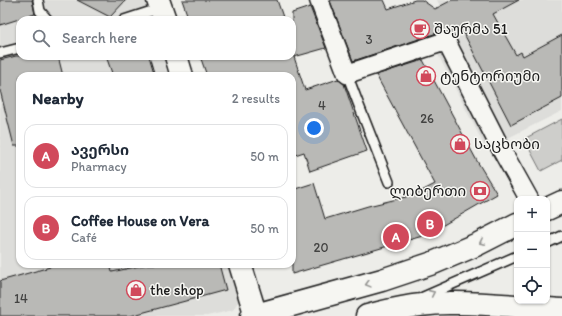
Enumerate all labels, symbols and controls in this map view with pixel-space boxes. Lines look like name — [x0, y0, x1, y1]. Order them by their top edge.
search box — [16, 16, 296, 60]
cafe icon: შაურმა 51 — [409, 18, 431, 40]
place label: შაურმა 51 — [434, 20, 508, 38]
icon: search — [30, 27, 52, 49]
text: Search here — [62, 29, 137, 47]
house number: 3 — [365, 32, 373, 47]
shop icon: ტენტორიუმი — [415, 65, 437, 87]
place label: ტენტორიუმი — [440, 67, 540, 85]
text: Nearby — [32, 88, 84, 108]
text: 2 results — [232, 91, 280, 106]
house number: 4 — [318, 98, 326, 113]
house number: 26 — [420, 111, 434, 126]
your location — [304, 118, 324, 138]
shop icon: საცხობი — [449, 133, 471, 155]
place label: საცხობი — [474, 135, 540, 153]
text: ავერსი — [71, 141, 129, 159]
text: A — [42, 149, 50, 164]
text: 50 m — [250, 149, 279, 164]
text: Pharmacy — [71, 159, 127, 174]
bank icon: ლიბერთი — [469, 180, 491, 202]
place label: ლიბერთი — [389, 182, 466, 200]
map controls — [514, 196, 550, 304]
button: + — [514, 196, 550, 232]
pin: B — [417, 209, 443, 239]
text: Coffee House on Vera — [71, 212, 209, 230]
text: B — [42, 221, 50, 236]
text: 50 m — [250, 221, 279, 236]
pin: A — [383, 222, 409, 252]
text: Café — [71, 230, 97, 245]
button: − — [514, 232, 550, 268]
one-way arrow — [479, 237, 487, 245]
house number: 20 — [314, 240, 328, 255]
button: locate — [514, 268, 550, 304]
shop icon: the shop — [125, 279, 147, 301]
one-way arrow — [365, 279, 371, 287]
place label: the shop — [150, 281, 204, 299]
one-way arrow — [428, 290, 436, 298]
house number: 14 — [14, 291, 28, 306]

